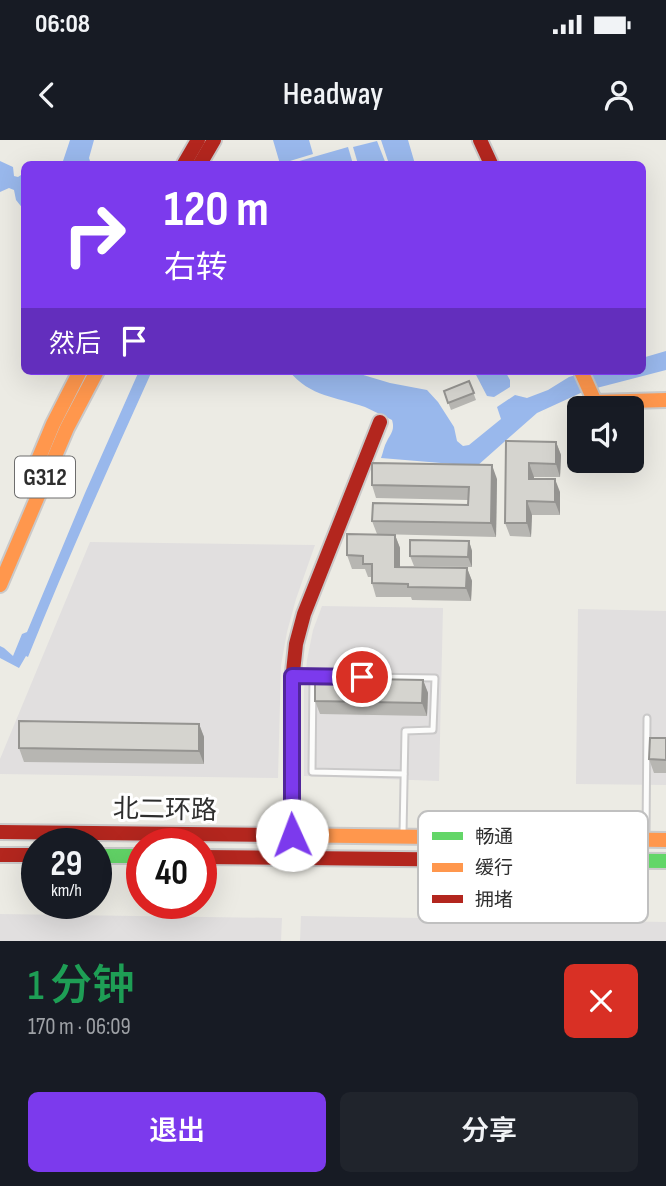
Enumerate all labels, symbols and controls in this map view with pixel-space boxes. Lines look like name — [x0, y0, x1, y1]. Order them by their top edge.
text: 06:08 — [35, 9, 90, 40]
text: Headway — [283, 75, 383, 114]
icon: back — [28, 76, 66, 114]
icon: person — [600, 76, 638, 114]
text: 120 m — [164, 181, 269, 240]
icon: right — [49, 189, 140, 280]
text: 右转 — [164, 249, 228, 288]
icon: arrive — [115, 322, 153, 360]
text: 然后 — [49, 329, 101, 360]
map controls — [567, 396, 644, 473]
button: sound — [567, 396, 644, 473]
road number: G312 — [15, 456, 75, 498]
pin — [332, 647, 392, 707]
icon: arrive — [343, 658, 381, 696]
street label: 北二环路 — [113, 794, 217, 827]
position arrow — [255, 798, 329, 872]
legend — [418, 811, 648, 923]
text: 畅通 — [475, 826, 513, 849]
speed limit sign: 40 — [126, 828, 217, 919]
text: 29 — [51, 843, 82, 886]
text: 缓行 — [475, 857, 513, 880]
text: km/h — [51, 880, 82, 901]
text: 拥堵 — [475, 889, 513, 912]
text: 1 分钟 — [28, 961, 134, 1012]
button: close — [564, 964, 638, 1038]
text: 170 m · 06:09 — [28, 1013, 131, 1041]
button: 退出 — [28, 1092, 326, 1172]
button: 分享 — [340, 1092, 638, 1172]

